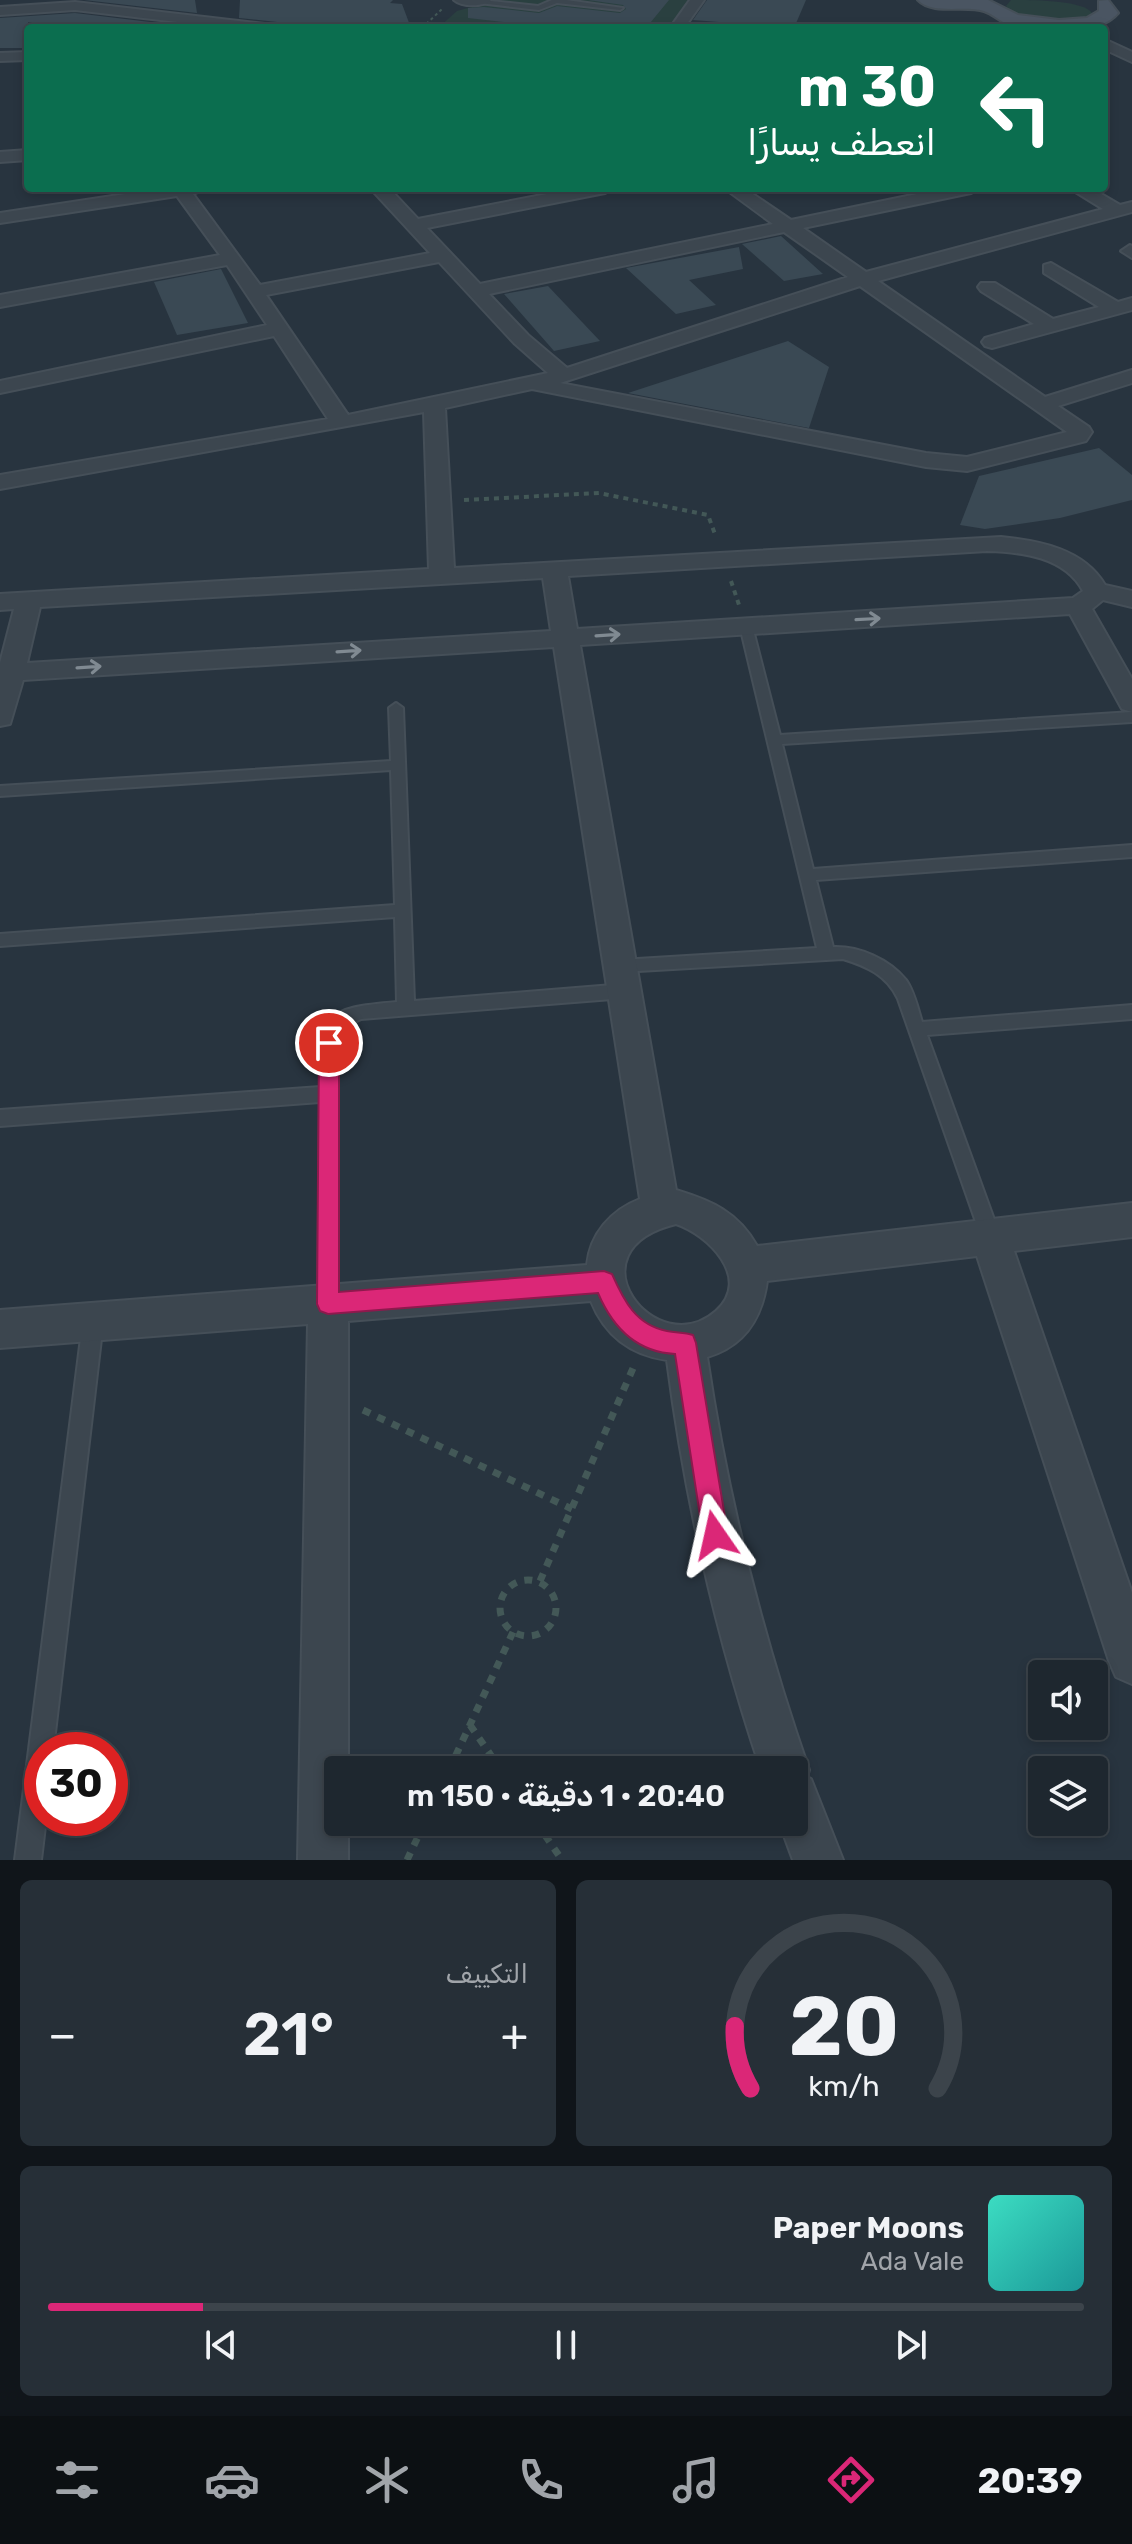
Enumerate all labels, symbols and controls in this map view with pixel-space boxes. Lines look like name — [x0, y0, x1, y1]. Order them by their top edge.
text: 30 m — [798, 54, 936, 120]
icon: left — [964, 56, 1068, 160]
text: انعطف يسارًا — [747, 121, 936, 164]
one-way arrow — [854, 611, 881, 626]
one-way arrow — [594, 627, 621, 642]
one-way arrow — [335, 644, 362, 659]
one-way arrow — [75, 659, 102, 674]
pin — [295, 1009, 363, 1077]
icon: arrive — [307, 1021, 351, 1065]
position arrow — [673, 1493, 757, 1577]
map controls — [1028, 1660, 1108, 1836]
button: sound — [1028, 1660, 1108, 1740]
speed limit sign: 30 — [24, 1732, 128, 1836]
button: layers — [1028, 1756, 1108, 1836]
text: 20:40 · 1 دقيقة · 150 m — [407, 1778, 725, 1814]
text: التكييف — [446, 1959, 528, 1990]
text: 20 — [789, 1977, 899, 2076]
text: 21° — [243, 1999, 334, 2070]
text: − — [48, 2009, 77, 2061]
text: + — [501, 2009, 528, 2061]
text: km/h — [808, 2069, 880, 2103]
text: Paper Moons — [773, 2210, 964, 2246]
text: Ada Vale — [860, 2246, 964, 2277]
icon: previous — [199, 2323, 243, 2367]
icon: pause — [544, 2323, 588, 2367]
icon: next — [889, 2323, 933, 2367]
icon: filters — [49, 2452, 105, 2508]
icon: car — [204, 2452, 260, 2508]
icon: climate — [359, 2452, 415, 2508]
icon: phone — [513, 2452, 569, 2508]
icon: music — [668, 2452, 724, 2508]
icon: directions — [823, 2452, 879, 2508]
text: 20:39 — [977, 2459, 1083, 2502]

